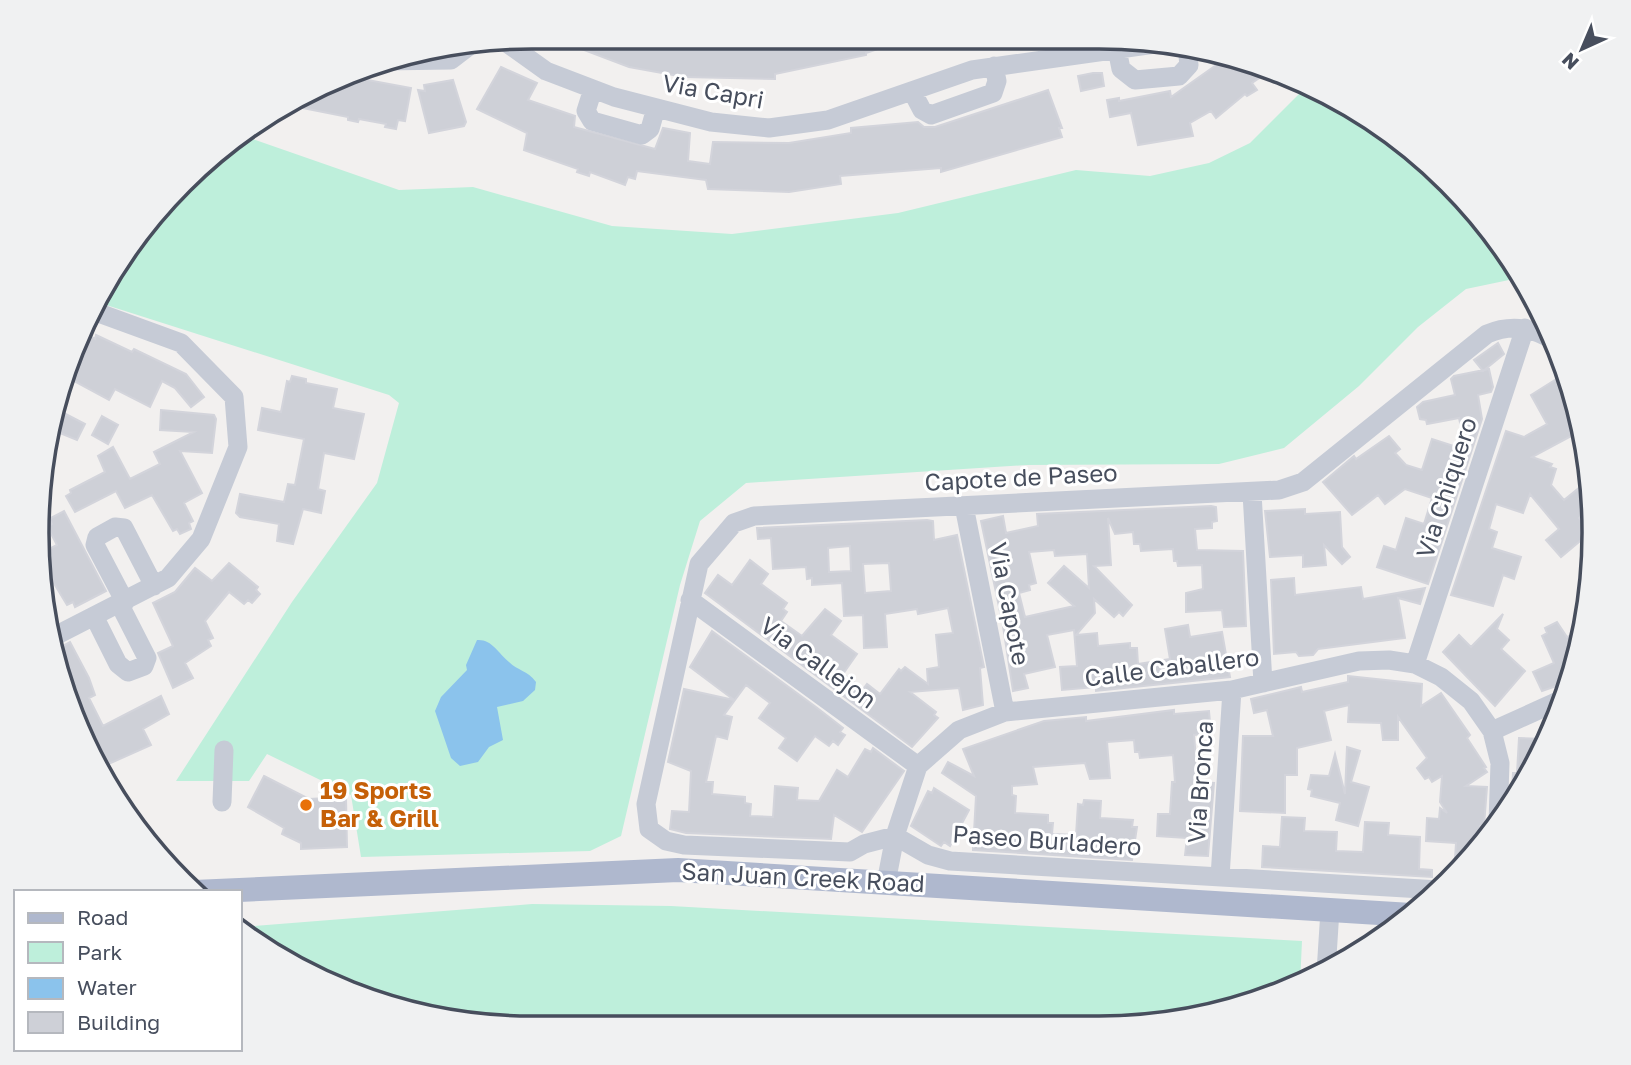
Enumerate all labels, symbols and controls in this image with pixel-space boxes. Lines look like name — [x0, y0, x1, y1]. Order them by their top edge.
north arrow — [1547, 14, 1617, 84]
text: N — [1557, 48, 1583, 75]
street label: Via Capri — [660, 67, 766, 114]
street label: Via Chiquero — [1409, 413, 1482, 562]
street label: Capote de Paseo — [924, 457, 1118, 496]
street label: Via Capote — [984, 540, 1037, 668]
street label: Via Callejon — [755, 610, 883, 714]
street label: Calle Caballero — [1083, 641, 1261, 692]
street label: Via Bronca — [1181, 719, 1218, 844]
place label: 19 Sports Bar & Grill — [320, 775, 439, 832]
marker: 19 Sports Bar & Grill — [298, 797, 314, 813]
street label: Paseo Burladero — [952, 818, 1143, 861]
street label: San Juan Creek Road — [681, 856, 925, 897]
legend — [14, 890, 242, 1051]
text: Road — [77, 904, 128, 930]
text: Park — [77, 939, 123, 965]
text: Water — [77, 974, 137, 1000]
text: Building — [77, 1009, 160, 1035]

